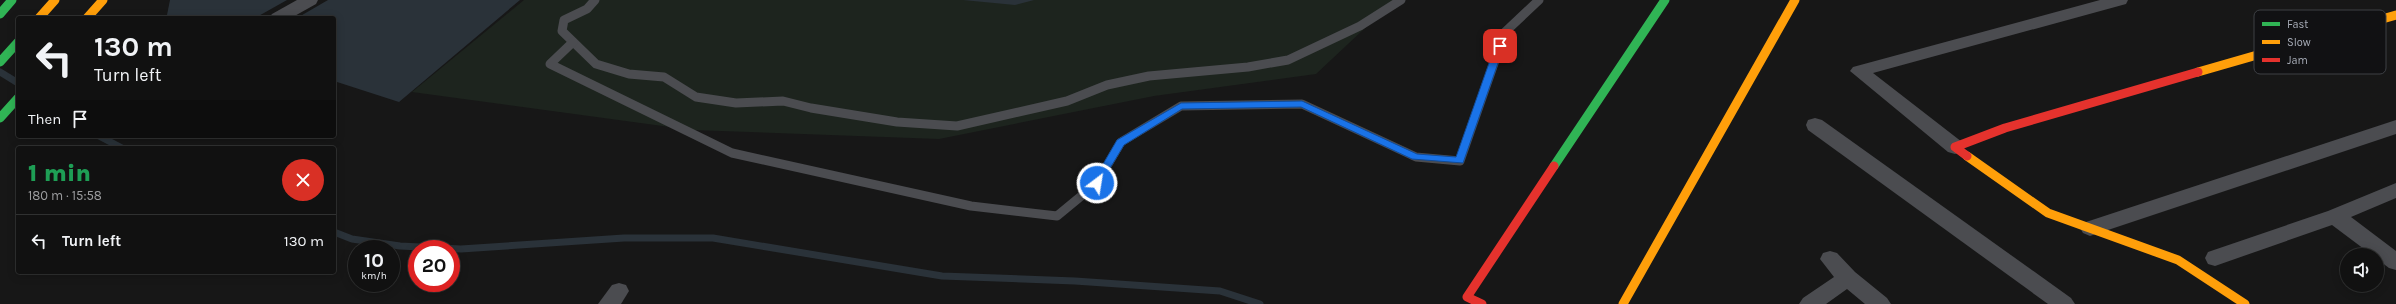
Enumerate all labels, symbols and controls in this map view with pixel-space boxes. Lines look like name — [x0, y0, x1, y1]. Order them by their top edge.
legend — [2254, 10, 2386, 74]
text: Fast — [2287, 18, 2308, 31]
pin — [1483, 29, 1517, 63]
text: 130 m — [94, 30, 173, 63]
icon: left — [28, 32, 80, 84]
icon: arrive — [1489, 35, 1511, 57]
text: Slow — [2287, 36, 2311, 49]
text: Jam — [2287, 54, 2308, 67]
text: Turn left — [94, 64, 162, 86]
icon: arrive — [69, 108, 91, 130]
text: Then — [28, 110, 61, 128]
text: 1 min — [28, 159, 91, 187]
button: close — [282, 159, 324, 201]
position arrow — [1076, 162, 1118, 204]
text: 180 m · 15:58 — [28, 188, 102, 203]
icon: left — [28, 230, 50, 252]
text: Turn left — [62, 232, 121, 250]
text: 130 m — [284, 232, 324, 250]
speed limit sign: 20 — [408, 240, 460, 292]
map controls — [2340, 248, 2384, 292]
button: sound — [2340, 248, 2384, 292]
text: 10 — [364, 249, 384, 272]
text: km/h — [361, 270, 387, 282]

